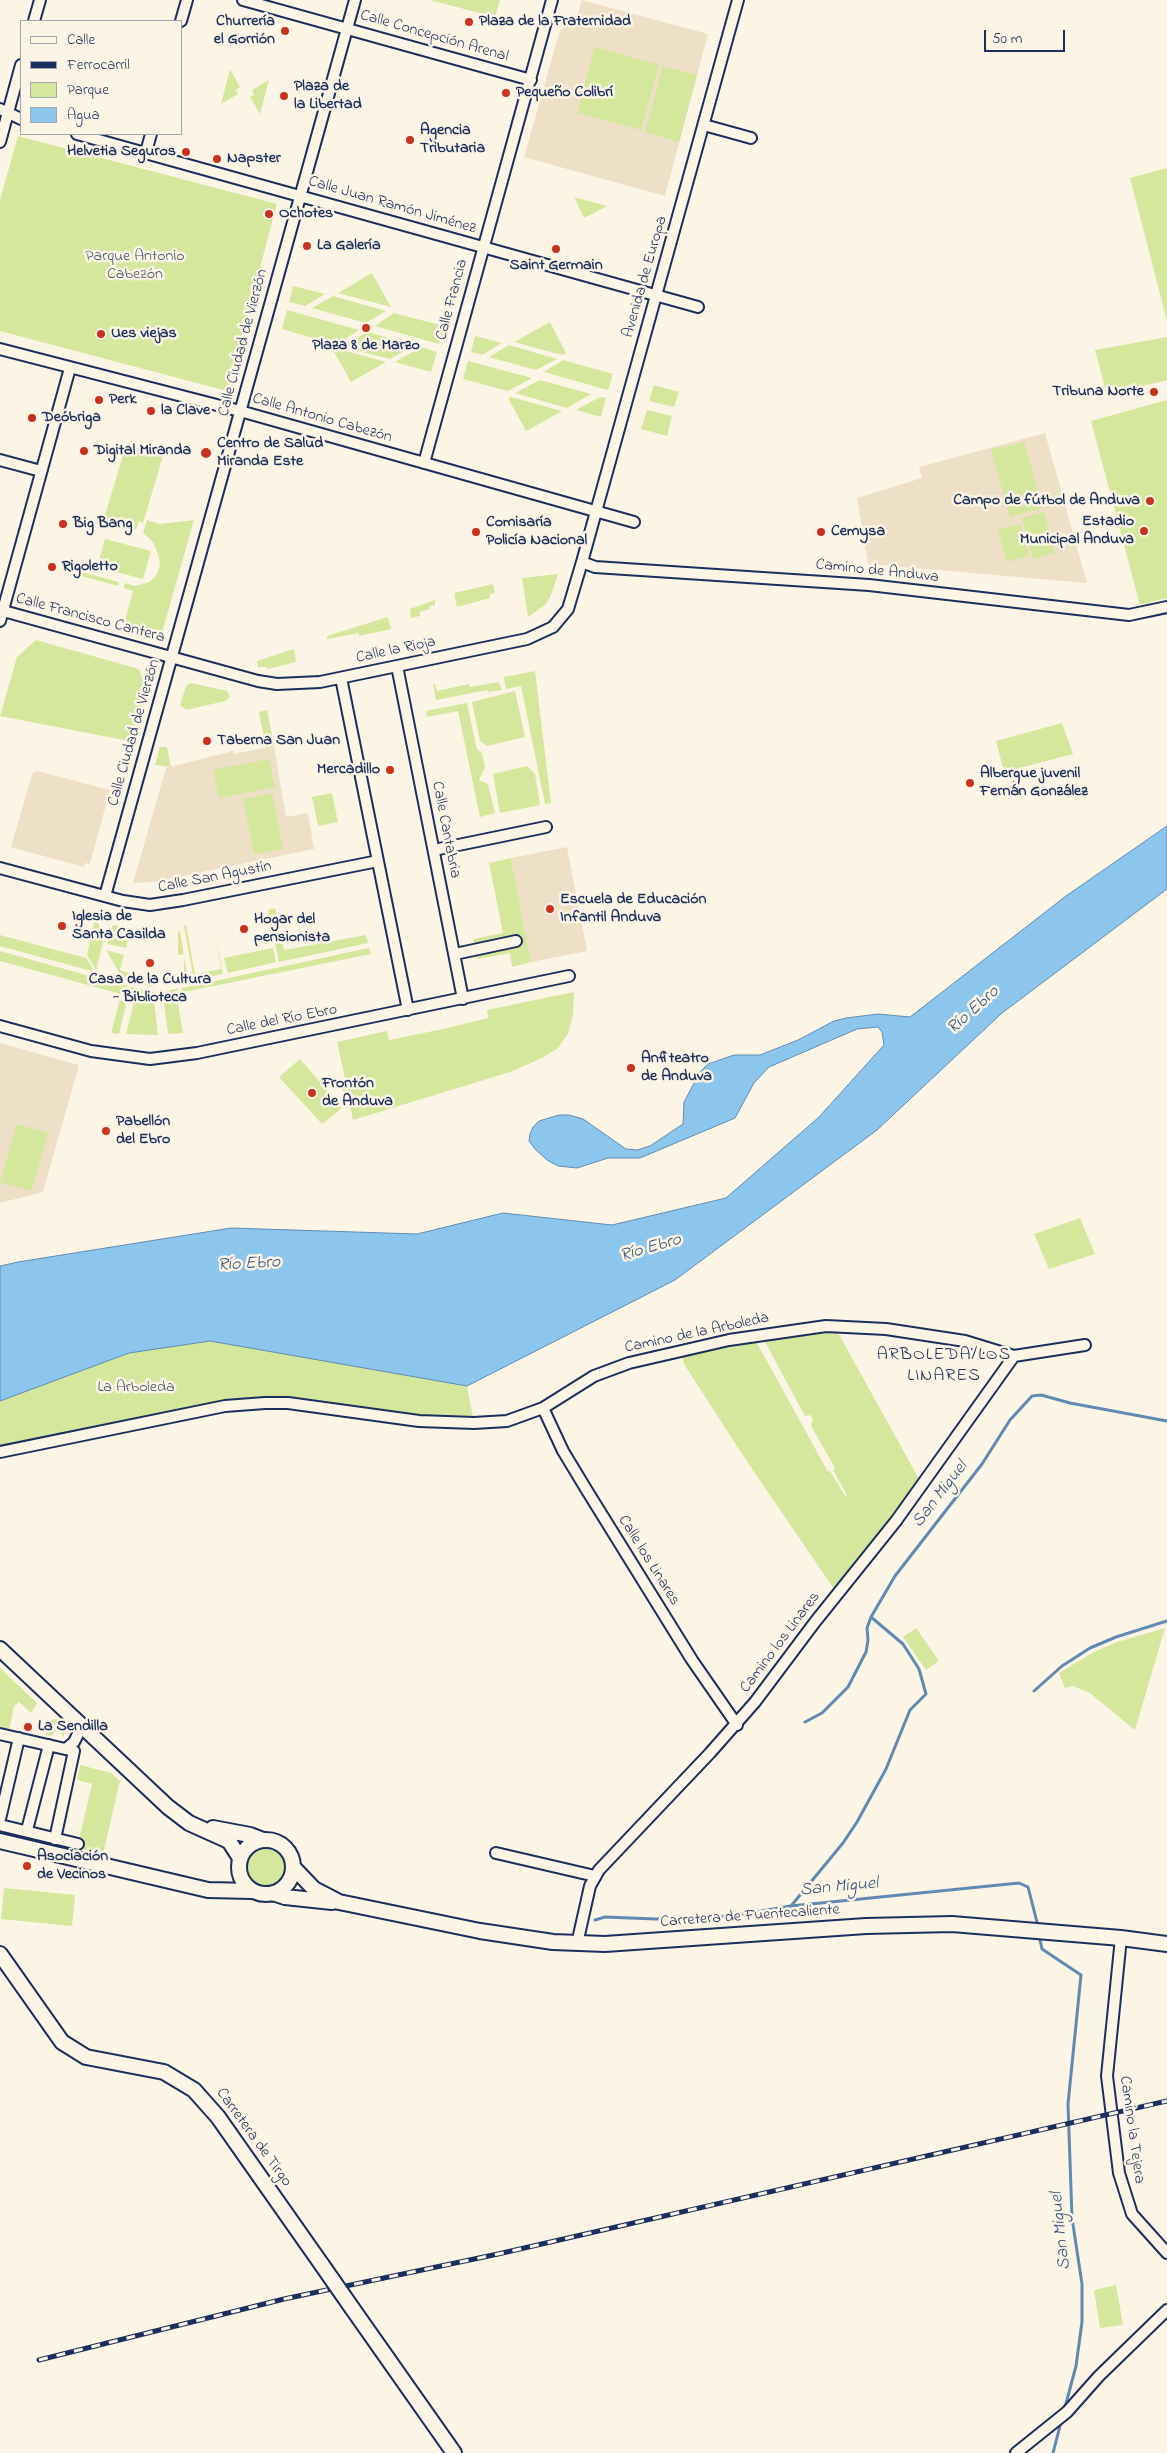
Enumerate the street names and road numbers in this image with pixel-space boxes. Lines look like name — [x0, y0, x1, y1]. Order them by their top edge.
street label: Calle Concepción Arenal — [358, 7, 510, 67]
street label: Calle Juan Ramón Jiménez — [306, 173, 478, 239]
street label: Avenida de Europa — [619, 214, 673, 340]
street label: Calle Francia — [433, 257, 473, 343]
street label: Calle Ciudad de Vierzón — [215, 267, 273, 419]
street label: Calle Antonio Cabezón — [250, 390, 394, 448]
street label: Camino de Anduva — [814, 556, 940, 588]
street label: Calle Francisco Cantera — [13, 590, 167, 648]
street label: Calle la Rioja — [354, 633, 438, 669]
street label: Calle Ciudad de Vierzón — [105, 657, 165, 809]
street label: Calle Cantabria — [426, 780, 464, 880]
street label: Calle San Agustín — [157, 858, 273, 898]
street label: Calle del Río Ebro — [225, 1001, 339, 1041]
street label: Camino de la Arboleda — [623, 1309, 771, 1359]
street label: Calle los Linares — [613, 1512, 683, 1610]
street label: Camino los Linares — [737, 1589, 825, 1697]
street label: Carretera de Fuentecaliente — [660, 1901, 840, 1933]
street label: Camino la Tejera — [1114, 2075, 1148, 2185]
street label: Carretera de Tirgo — [211, 2085, 295, 2191]

